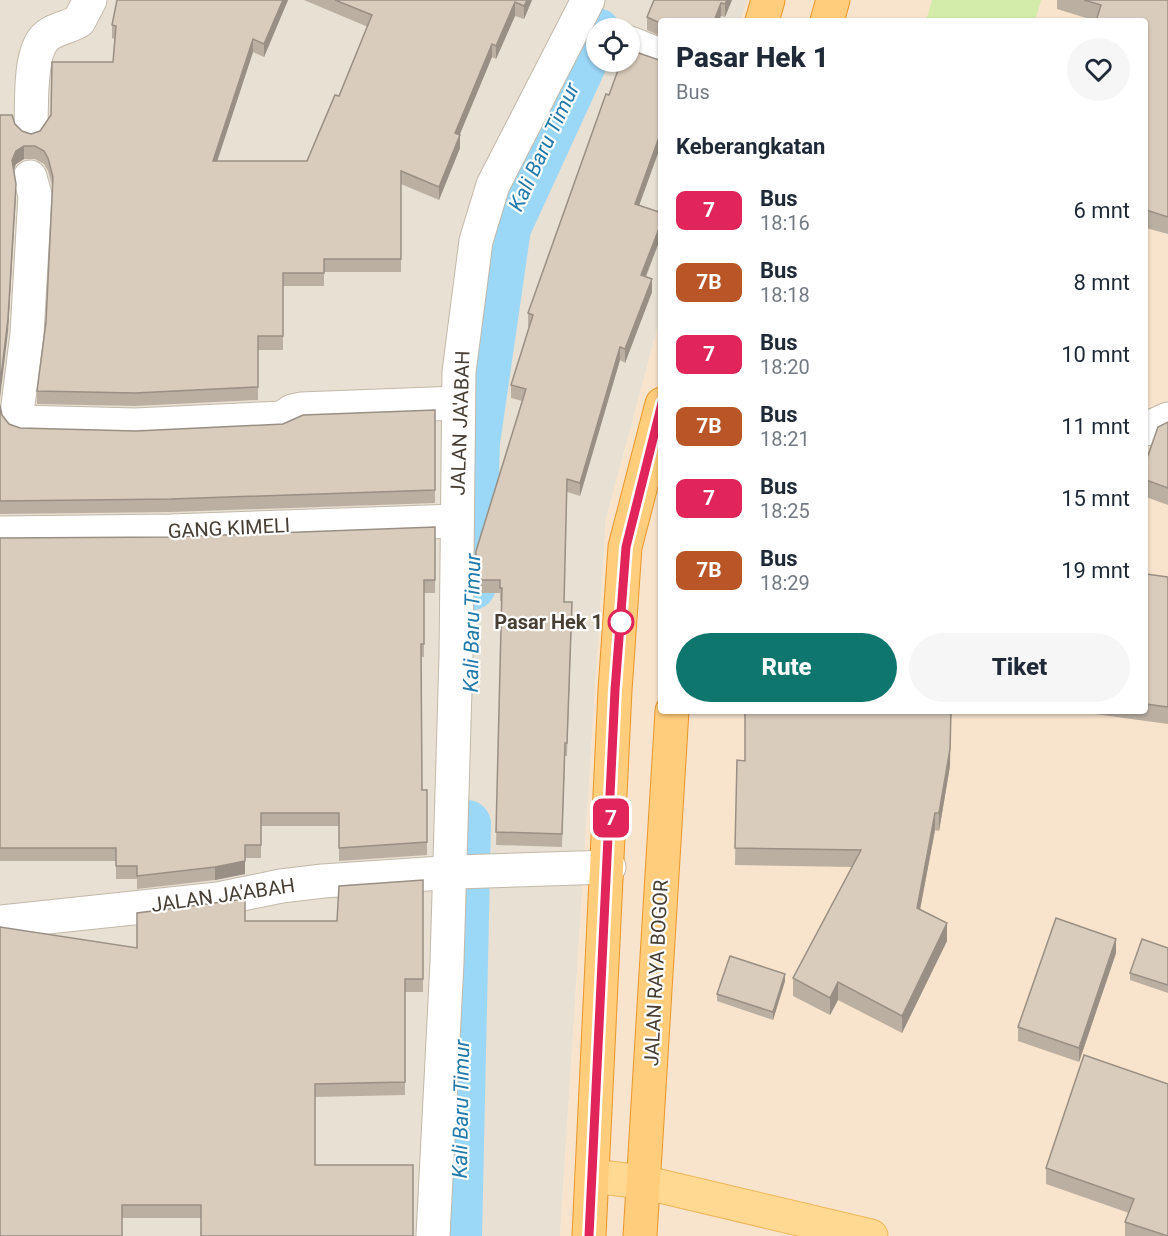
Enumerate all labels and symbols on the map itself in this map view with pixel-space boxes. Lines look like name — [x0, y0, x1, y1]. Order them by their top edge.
water label: Kali Baru Timur — [504, 78, 585, 215]
street label: JALAN JA'ABAH — [445, 350, 475, 496]
street label: GANG KIMELI — [167, 513, 291, 543]
water label: Kali Baru Timur — [459, 552, 485, 693]
marker: Pasar Hek 1 — [608, 609, 634, 635]
place label: Pasar Hek 1 — [494, 610, 603, 634]
line badge: 7 — [592, 798, 630, 838]
street label: JALAN JA'ABAH — [150, 873, 296, 917]
street label: JALAN RAYA BOGOR — [639, 879, 673, 1067]
water label: Kali Baru Timur — [448, 1038, 474, 1179]

